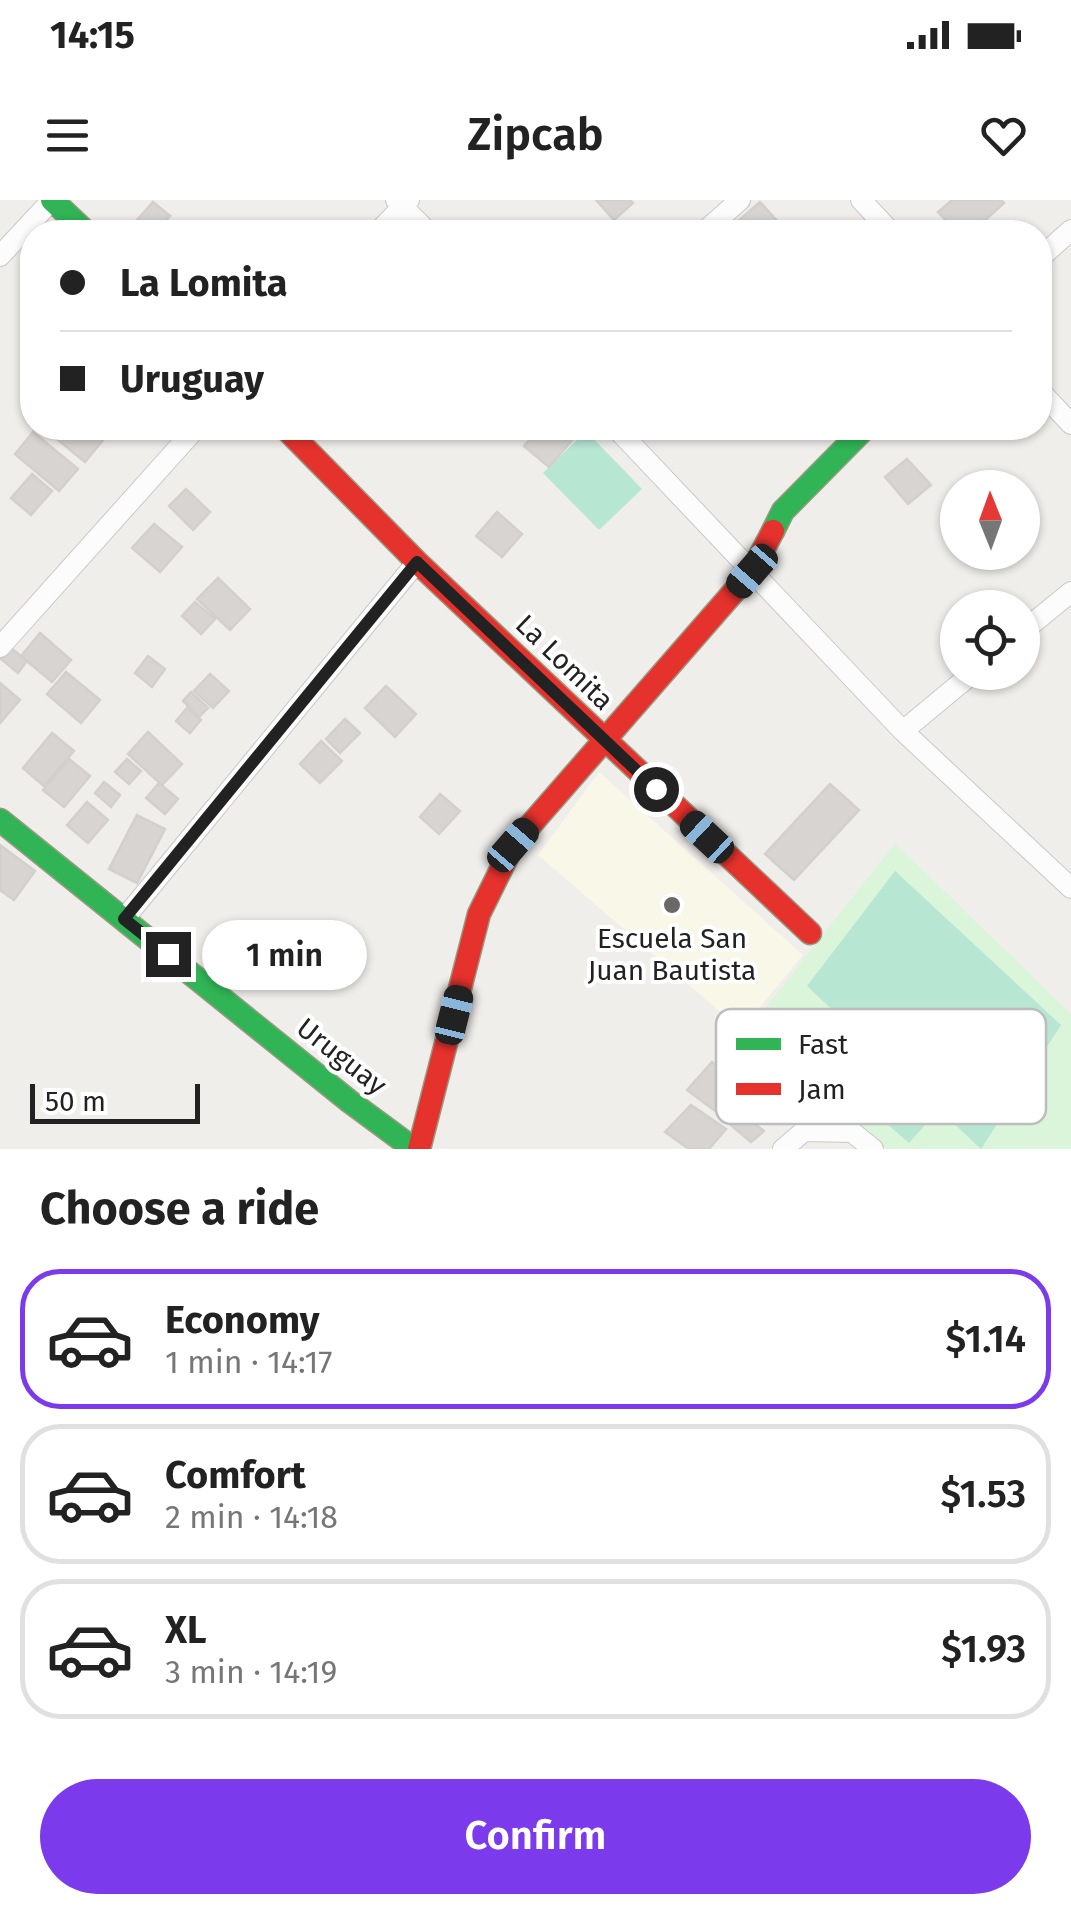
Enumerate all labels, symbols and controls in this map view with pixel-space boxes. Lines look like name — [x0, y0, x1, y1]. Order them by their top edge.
text: 14:15 — [50, 12, 135, 58]
icon: menu — [40, 108, 95, 163]
text: Zipcab — [467, 108, 604, 162]
icon: heart — [976, 108, 1031, 163]
text: La Lomita — [120, 260, 288, 306]
text: Uruguay — [120, 356, 264, 402]
north arrow — [940, 470, 1040, 570]
map controls — [940, 470, 1040, 690]
car — [721, 539, 783, 603]
button: locate — [940, 590, 1040, 690]
street label: La Lomita — [509, 608, 620, 717]
route start — [634, 767, 679, 812]
car — [675, 806, 739, 868]
car — [482, 813, 544, 877]
marker: Escuela San Juan Bautista — [661, 894, 683, 916]
callout: 1 min — [203, 919, 368, 989]
place label: Escuela San Juan Bautista — [588, 922, 756, 987]
route end — [146, 932, 191, 977]
text: 1 min — [246, 936, 323, 974]
car — [432, 982, 476, 1048]
legend — [716, 1009, 1046, 1124]
street label: Uruguay — [290, 1011, 393, 1102]
text: Fast — [798, 1028, 849, 1061]
text: Jam — [798, 1073, 846, 1106]
scale bar — [30, 1079, 200, 1124]
text: 50 m — [45, 1085, 106, 1118]
text: Choose a ride — [40, 1182, 319, 1236]
icon: car — [45, 1294, 135, 1384]
text: Economy — [165, 1297, 320, 1343]
text: $1.14 — [945, 1316, 1026, 1362]
text: 1 min · 14:17 — [165, 1343, 333, 1381]
icon: car — [45, 1449, 135, 1539]
text: Comfort — [165, 1452, 306, 1498]
text: $1.53 — [940, 1471, 1026, 1517]
text: 2 min · 14:18 — [165, 1498, 338, 1536]
icon: car — [45, 1604, 135, 1694]
text: XL — [165, 1607, 207, 1653]
text: $1.93 — [941, 1626, 1026, 1672]
text: 3 min · 14:19 — [165, 1653, 337, 1691]
button: Confirm — [40, 1779, 1031, 1894]

